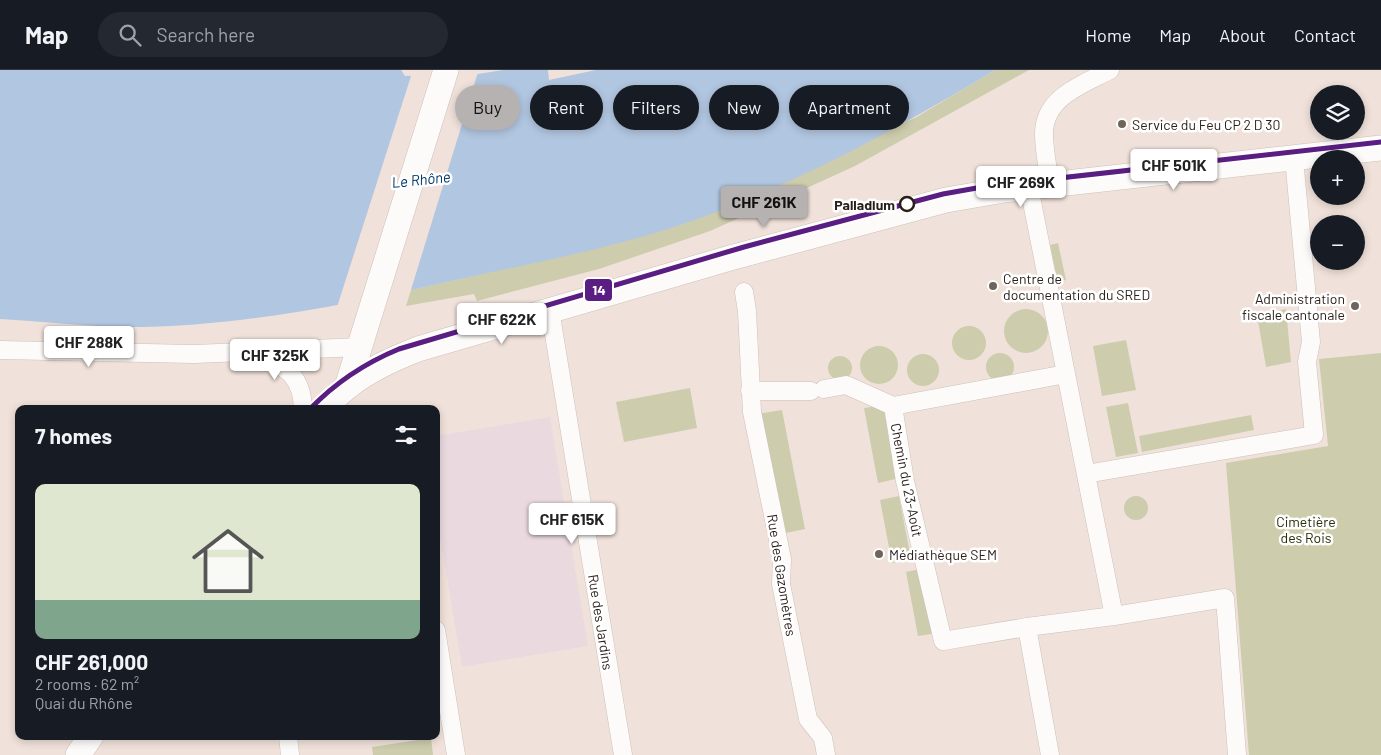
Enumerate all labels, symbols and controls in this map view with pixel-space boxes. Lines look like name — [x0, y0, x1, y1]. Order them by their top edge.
search box — [98, 12, 448, 57]
text: Map — [25, 20, 68, 49]
icon: search — [116, 21, 144, 49]
text: Search here — [156, 23, 255, 46]
text: Home — [1085, 24, 1131, 46]
text: Map — [1159, 24, 1191, 46]
text: About — [1219, 24, 1266, 46]
text: Contact — [1294, 24, 1356, 46]
chip: Buy — [455, 85, 520, 130]
chip: Rent — [530, 85, 603, 130]
chip: Filters — [613, 85, 699, 130]
chip: New — [709, 85, 779, 130]
chip: Apartment — [789, 85, 909, 130]
map controls — [1310, 85, 1365, 270]
button: layers — [1310, 85, 1365, 140]
place label: Service du Feu CP 2 D 30 — [1132, 116, 1280, 133]
marker: Service du Feu CP 2 D 30 — [1116, 118, 1128, 130]
pin: CHF 501K — [1122, 148, 1226, 191]
button: + — [1310, 150, 1365, 205]
text: CHF 501K — [1141, 155, 1207, 174]
pin: CHF 269K — [969, 166, 1073, 208]
water label: Le Rhône — [391, 167, 451, 191]
text: CHF 269K — [987, 172, 1055, 191]
pin: CHF 261K — [712, 186, 816, 228]
text: CHF 261K — [731, 192, 797, 211]
place label: Palladium — [834, 196, 895, 213]
marker: Palladium — [899, 196, 915, 212]
button: − — [1310, 215, 1365, 270]
place label: Centre de documentation du SRED — [1003, 270, 1150, 303]
line badge: 14 — [584, 278, 613, 302]
marker: Centre de documentation du SRED — [987, 280, 999, 292]
text: 14 — [592, 281, 606, 298]
place label: Administration fiscale cantonale — [1242, 290, 1345, 323]
marker: Administration fiscale cantonale — [1349, 300, 1361, 312]
pin: CHF 622K — [450, 302, 554, 345]
text: CHF 622K — [468, 309, 536, 328]
pin: CHF 288K — [37, 326, 141, 368]
text: CHF 288K — [55, 332, 123, 351]
pin: CHF 325K — [223, 338, 327, 381]
text: CHF 325K — [241, 345, 309, 364]
icon: filters — [392, 421, 420, 449]
street label: Chemin du 23-Août — [888, 422, 926, 538]
text: 7 homes — [35, 423, 112, 448]
pin: CHF 615K — [520, 502, 624, 545]
text: CHF 615K — [540, 509, 604, 528]
street label: Rue des Gazomètres — [764, 513, 800, 638]
park label: Cimetière des Rois — [1276, 513, 1336, 546]
icon: home — [183, 516, 273, 606]
place label: Médiathèque SEM — [889, 546, 997, 563]
marker: Médiathèque SEM — [873, 548, 885, 560]
street label: Rue des Jardins — [585, 573, 617, 671]
text: CHF 261,000 — [35, 649, 148, 674]
text: 2 rooms · 62 m² — [35, 674, 139, 693]
text: Quai du Rhône — [35, 693, 133, 712]

